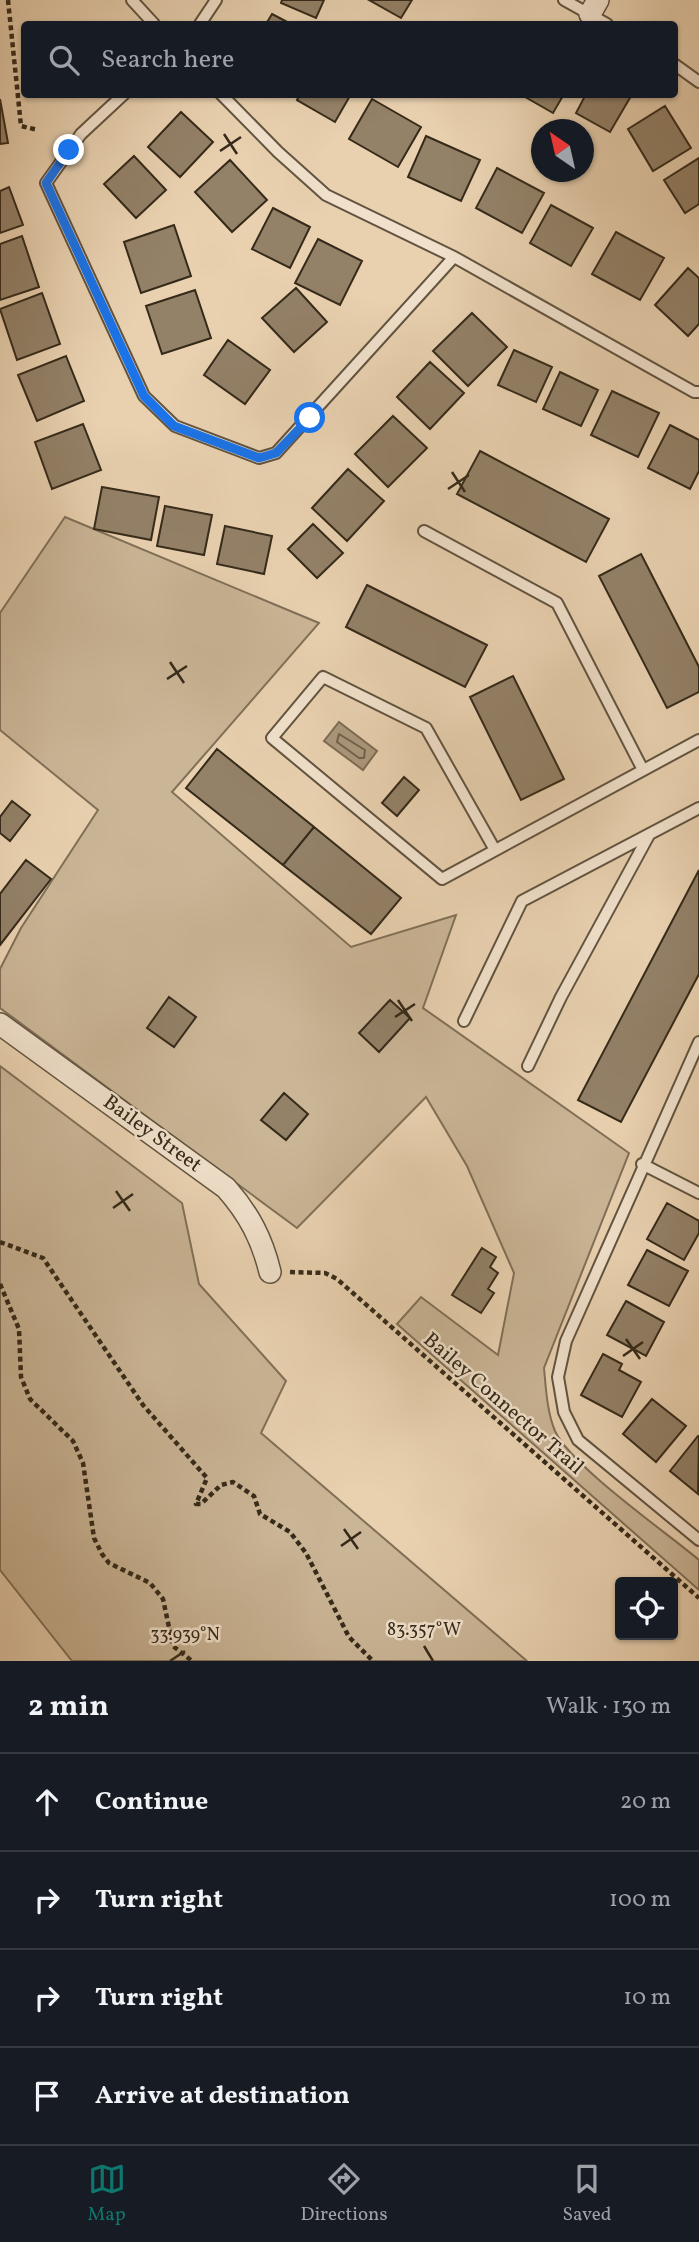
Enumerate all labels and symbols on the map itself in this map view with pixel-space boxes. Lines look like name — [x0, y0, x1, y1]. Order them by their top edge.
north arrow — [531, 119, 594, 182]
route end — [53, 134, 84, 165]
route start — [294, 402, 325, 433]
street label: Bailey Street — [97, 1088, 207, 1180]
street label: Bailey Connector Trail — [416, 1326, 590, 1482]
text: 83.357°W — [387, 1618, 461, 1643]
text: 33.939°N — [150, 1623, 220, 1648]

